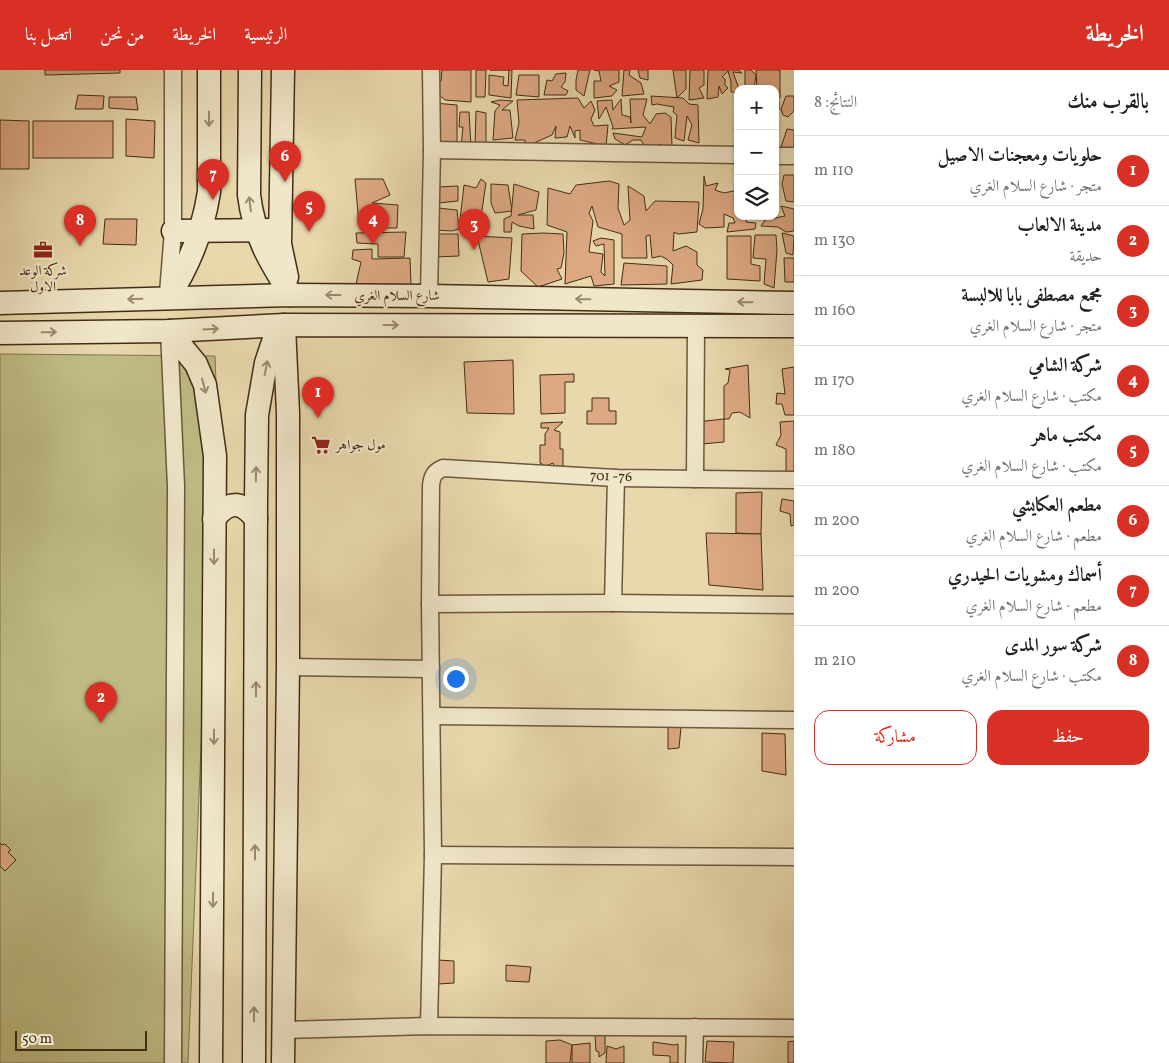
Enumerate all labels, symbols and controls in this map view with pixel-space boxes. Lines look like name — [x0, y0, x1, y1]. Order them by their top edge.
text: الخريطة — [1086, 18, 1144, 52]
text: اتصل بنا — [25, 23, 72, 48]
text: من نحن — [100, 23, 144, 48]
text: الخريطة — [172, 23, 216, 48]
text: الرئيسية — [244, 23, 287, 48]
map controls — [734, 85, 779, 220]
button: + — [734, 85, 779, 130]
text: بالقرب منك — [1067, 88, 1149, 117]
text: النتائج: 8 — [814, 92, 857, 114]
one-way arrow — [204, 110, 214, 126]
button: − — [734, 130, 779, 175]
pin: 6 — [269, 141, 301, 182]
text: حلويات ومعجنات الاصيل — [938, 143, 1102, 169]
pin: 7 — [197, 159, 229, 200]
text: 110 m — [814, 160, 853, 182]
text: 1 — [1130, 160, 1136, 182]
button: layers — [734, 175, 779, 220]
text: متجر · شارع السلام الغري — [969, 176, 1102, 198]
pin: 5 — [293, 191, 325, 232]
one-way arrow — [245, 196, 255, 212]
pin: 4 — [357, 204, 389, 245]
pin: 8 — [64, 205, 96, 246]
pin: 3 — [458, 209, 490, 250]
text: مدينة الالعاب — [1017, 213, 1102, 239]
text: 130 m — [814, 230, 855, 252]
text: 2 — [1129, 230, 1137, 252]
office icon: شركة الوعد الاول — [32, 239, 54, 261]
text: حديقة — [1070, 246, 1102, 268]
place label: شركة الوعد الاول — [19, 262, 67, 297]
text: مجمع مصطفى بابا للالبسة — [961, 283, 1102, 309]
street label: شارع السلام الغري — [354, 287, 440, 308]
one-way arrow — [325, 291, 341, 300]
one-way arrow — [128, 294, 144, 304]
one-way arrow — [575, 294, 592, 304]
one-way arrow — [738, 297, 754, 307]
text: 160 m — [814, 300, 855, 322]
text: 3 — [1129, 300, 1137, 322]
text: متجر · شارع السلام الغري — [969, 316, 1102, 338]
one-way arrow — [382, 320, 399, 330]
one-way arrow — [203, 324, 219, 333]
one-way arrow — [40, 327, 56, 337]
text: شركة الشامي — [1029, 353, 1102, 379]
one-way arrow — [261, 361, 271, 377]
text: 170 m — [814, 370, 854, 392]
text: 4 — [1128, 370, 1138, 392]
one-way arrow — [200, 377, 210, 393]
pin: 1 — [302, 377, 334, 418]
text: مكتب · شارع السلام الغري — [961, 386, 1102, 408]
text: مكتب ماهر — [1031, 423, 1102, 449]
supermarket icon: مول جواهر — [310, 434, 332, 456]
place label: مول جواهر — [334, 436, 386, 455]
text: 180 m — [814, 440, 855, 462]
text: 5 — [1129, 440, 1137, 462]
text: مكتب · شارع السلام الغري — [961, 456, 1102, 478]
one-way arrow — [251, 467, 261, 483]
street label: 701 -76 — [590, 467, 632, 487]
text: مطعم العكايشي — [1012, 493, 1102, 519]
text: 200 m — [814, 510, 859, 532]
text: 6 — [1129, 510, 1137, 532]
text: مطعم · شارع السلام الغري — [966, 526, 1102, 548]
one-way arrow — [209, 548, 219, 565]
text: أسماك ومشويات الحيدري — [948, 563, 1102, 589]
text: 200 m — [814, 580, 859, 602]
text: 7 — [1129, 580, 1137, 602]
text: مطعم · شارع السلام الغري — [966, 596, 1102, 618]
text: شركة سور المدى — [1004, 633, 1102, 659]
text: 210 m — [814, 650, 856, 672]
text: 8 — [1129, 650, 1137, 672]
your location — [443, 666, 469, 692]
text: مكتب · شارع السلام الغري — [961, 666, 1102, 688]
pin: 2 — [85, 682, 117, 723]
one-way arrow — [251, 682, 261, 698]
button: مشاركة — [814, 710, 977, 765]
button: حفظ — [987, 710, 1149, 765]
one-way arrow — [209, 728, 219, 745]
one-way arrow — [250, 844, 260, 860]
one-way arrow — [208, 891, 218, 907]
one-way arrow — [249, 1007, 259, 1023]
scale bar — [15, 1028, 148, 1051]
text: 50 m — [22, 1030, 52, 1049]

